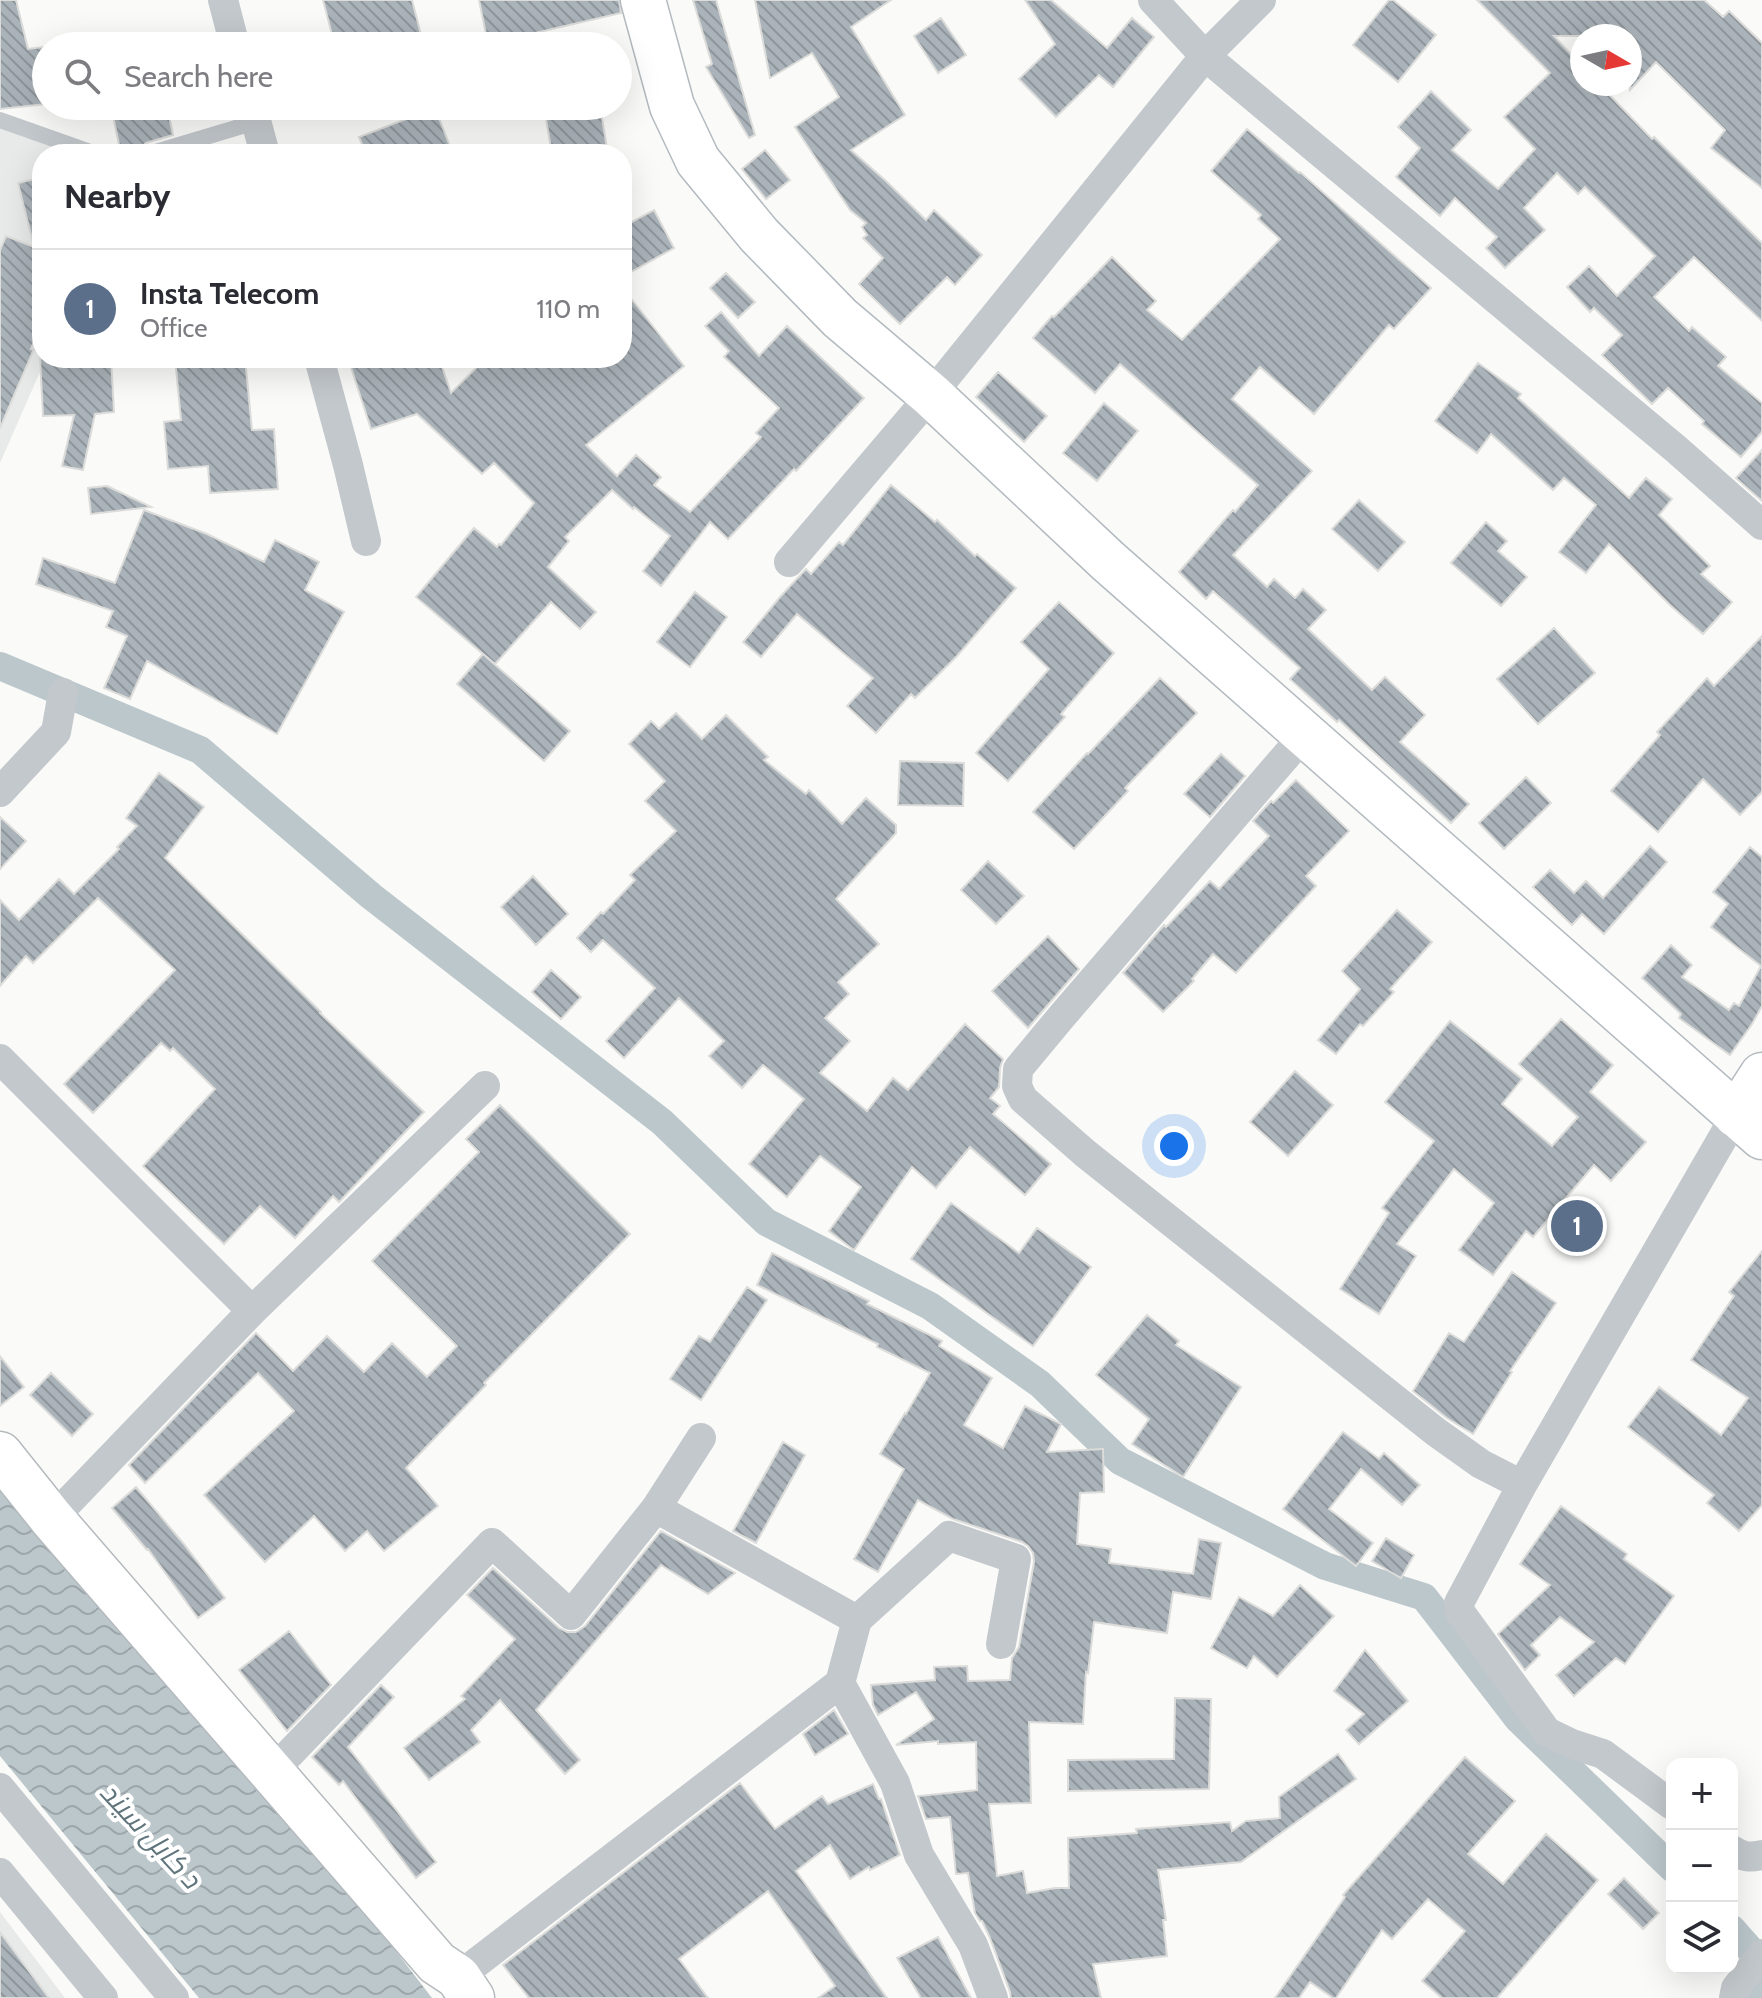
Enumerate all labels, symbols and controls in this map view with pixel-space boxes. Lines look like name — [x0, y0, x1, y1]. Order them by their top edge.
north arrow — [1570, 24, 1642, 96]
search box — [32, 32, 632, 120]
icon: search — [60, 54, 104, 98]
text: Search here — [124, 58, 273, 95]
text: Nearby — [64, 175, 171, 217]
text: Insta Telecom — [140, 275, 319, 312]
text: 1 — [85, 293, 95, 325]
text: 110 m — [536, 293, 600, 325]
text: Office — [140, 312, 208, 344]
your location — [1154, 1126, 1194, 1166]
pin: 1 — [1551, 1196, 1603, 1256]
map controls — [1666, 1758, 1738, 1974]
button: + — [1666, 1758, 1738, 1830]
water label: د کابل سيند — [93, 1775, 210, 1896]
button: − — [1666, 1830, 1738, 1902]
button: layers — [1666, 1902, 1738, 1974]

